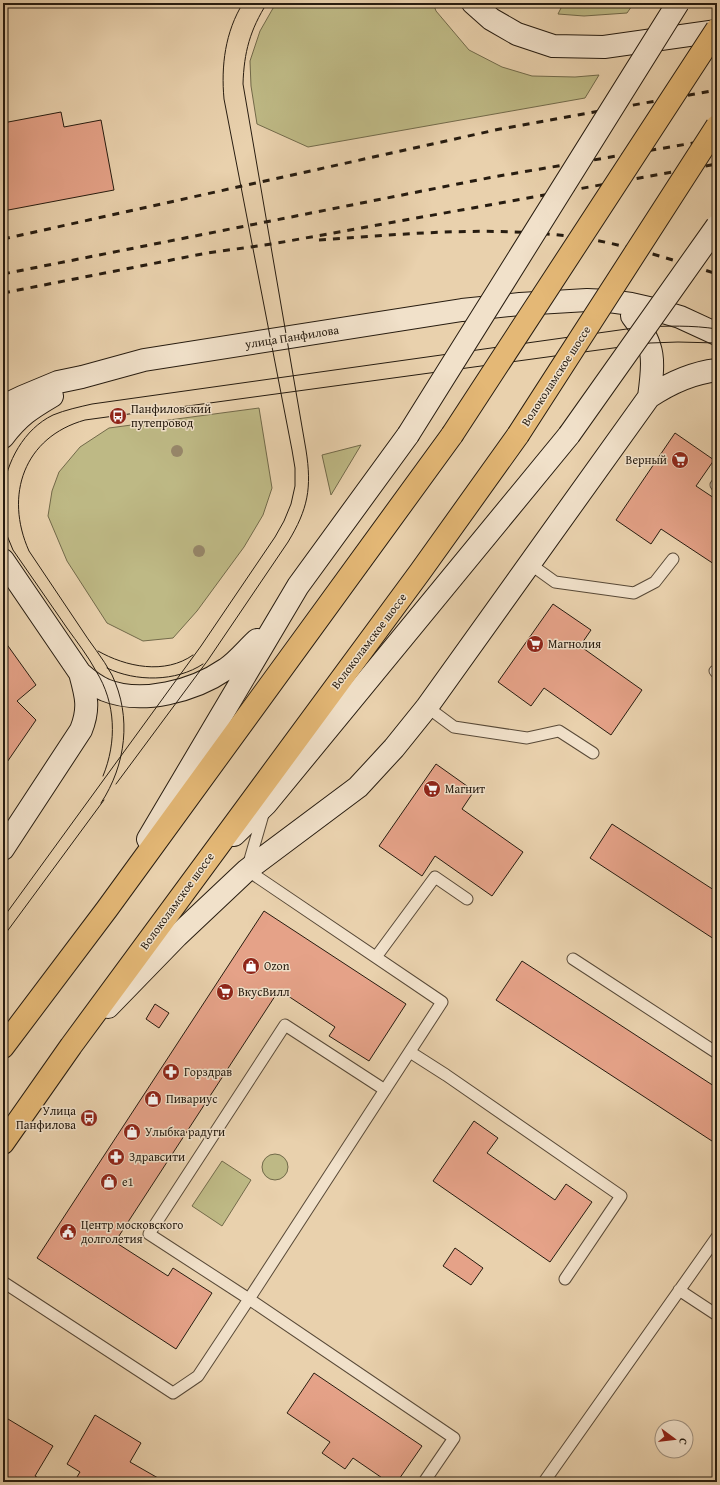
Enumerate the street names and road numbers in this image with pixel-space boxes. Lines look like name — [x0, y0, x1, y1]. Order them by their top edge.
street label: улица Панфилова — [243, 321, 340, 352]
street label: Волоколамское шоссе — [517, 322, 595, 429]
street label: Волоколамское шоссе — [327, 589, 411, 692]
street label: Волоколамское шоссе — [136, 848, 218, 953]

